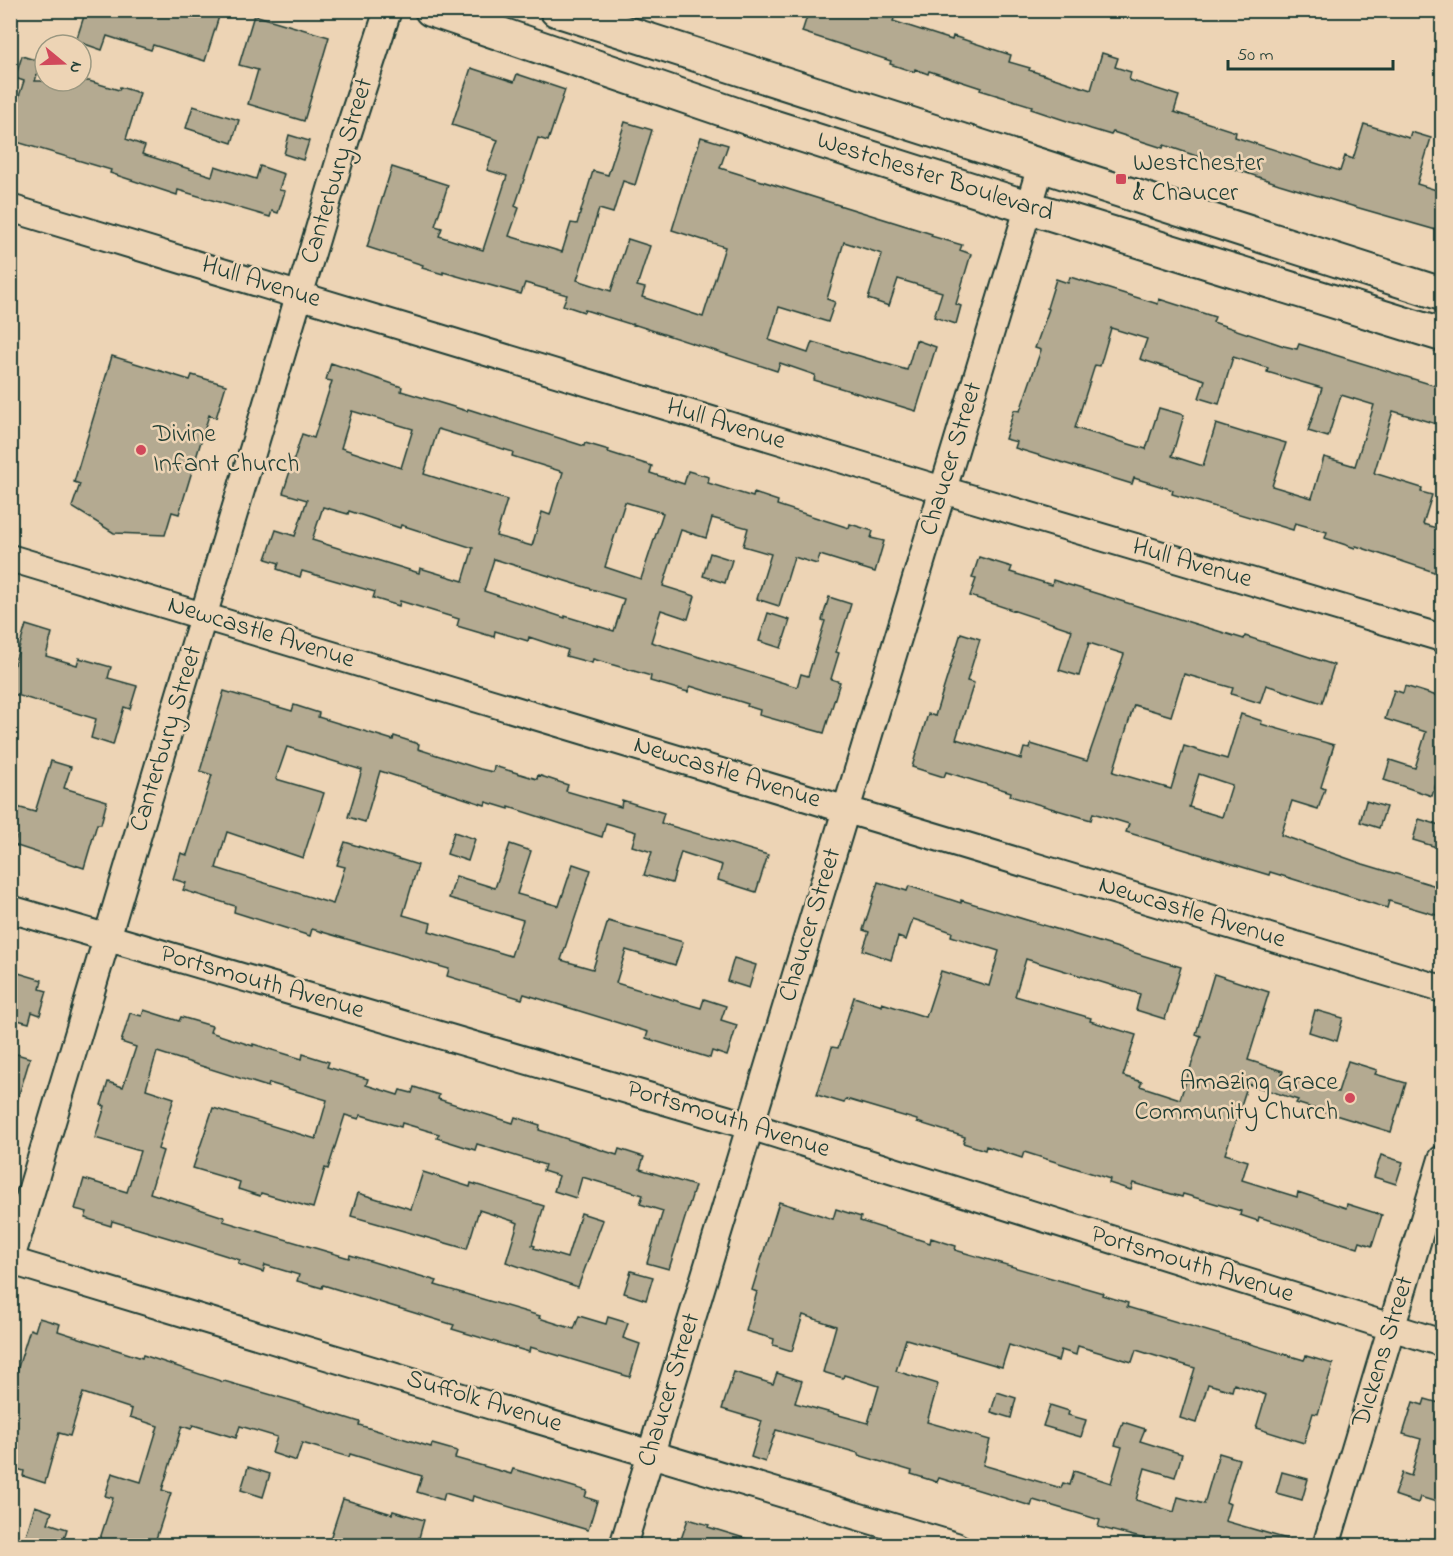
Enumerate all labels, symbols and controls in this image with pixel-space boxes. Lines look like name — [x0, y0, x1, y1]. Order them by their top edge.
north arrow — [33, 33, 93, 93]
scale bar — [1228, 33, 1393, 71]
text: 50 m — [1237, 43, 1274, 69]
text: N — [62, 58, 88, 76]
street label: Canterbury Street — [292, 73, 384, 269]
street label: Westchester Boulevard — [812, 122, 1058, 233]
place label: Westchester & Chaucer — [1133, 145, 1265, 213]
marker: Westchester & Chaucer — [1114, 172, 1128, 186]
street label: Hull Avenue — [197, 247, 326, 319]
street label: Chaucer Street — [911, 377, 993, 540]
street label: Hull Avenue — [662, 389, 791, 461]
place label: Divine Infant Church — [152, 416, 299, 484]
marker: Divine Infant Church — [134, 443, 148, 457]
street label: Hull Avenue — [1128, 529, 1257, 599]
street label: Newcastle Avenue — [163, 586, 360, 680]
street label: Canterbury Street — [121, 641, 213, 837]
street label: Newcastle Avenue — [629, 726, 826, 820]
street label: Chaucer Street — [770, 843, 852, 1006]
street label: Newcastle Avenue — [1094, 866, 1291, 960]
street label: Portsmouth Avenue — [155, 936, 369, 1030]
place label: Amazing Grace Community Church — [1134, 1064, 1338, 1132]
street label: Portsmouth Avenue — [622, 1071, 835, 1169]
marker: Amazing Grace Community Church — [1343, 1091, 1357, 1105]
street label: Portsmouth Avenue — [1086, 1216, 1299, 1314]
street label: Dickens Street — [1343, 1271, 1425, 1433]
street label: Chaucer Street — [629, 1308, 711, 1471]
street label: Suffolk Avenue — [401, 1360, 567, 1444]

